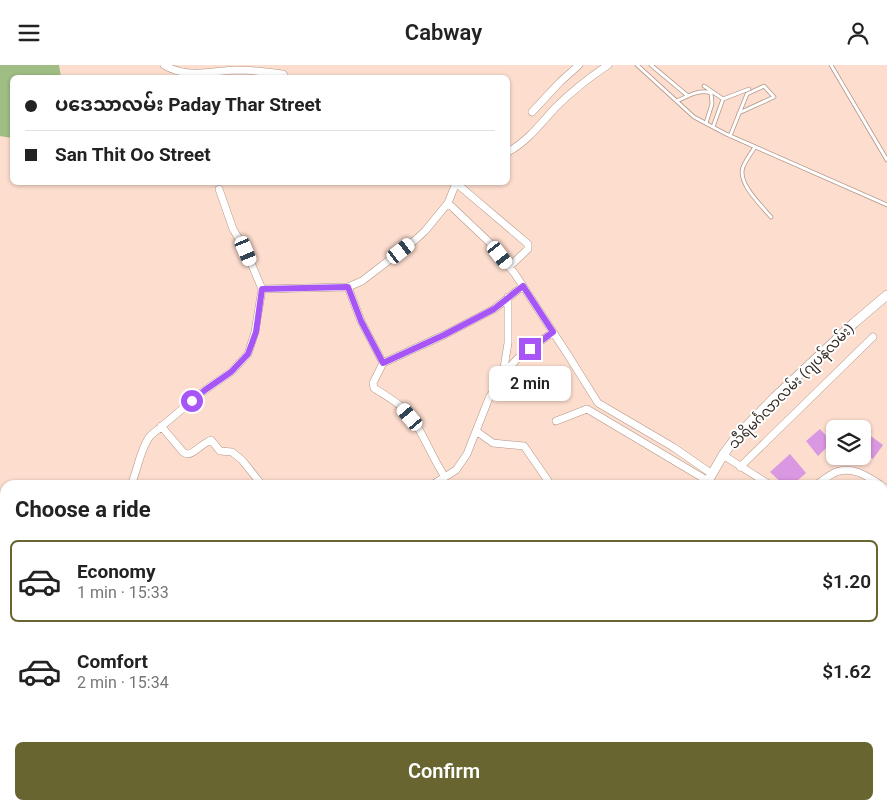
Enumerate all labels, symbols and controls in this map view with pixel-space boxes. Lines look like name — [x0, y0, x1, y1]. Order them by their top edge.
icon: menu — [15, 19, 43, 47]
icon: person — [844, 19, 872, 47]
text: Cabway — [405, 20, 482, 45]
text: ပဒေသာလမ်း Paday Thar Street — [55, 93, 321, 116]
text: San Thit Oo Street — [55, 143, 211, 166]
car — [233, 234, 258, 268]
car — [384, 236, 417, 266]
car — [484, 239, 515, 271]
street label: သီရိမင်္ဂလာလမ်း (ဂျပန်လမ်း) — [724, 319, 860, 455]
route end — [519, 338, 541, 360]
callout: 2 min — [489, 367, 571, 401]
text: 2 min — [510, 374, 550, 393]
route start — [181, 390, 203, 412]
car — [394, 401, 425, 433]
map controls — [826, 420, 871, 465]
button: layers — [826, 420, 871, 465]
text: Choose a ride — [15, 497, 151, 522]
icon: car — [17, 559, 62, 604]
text: Economy — [77, 560, 156, 583]
text: $1.20 — [822, 570, 871, 593]
text: 1 min · 15:33 — [77, 583, 169, 602]
icon: car — [17, 649, 62, 694]
text: Comfort — [77, 650, 148, 673]
text: $1.62 — [822, 660, 871, 683]
text: 2 min · 15:34 — [77, 673, 169, 692]
button: Confirm — [15, 742, 873, 800]

